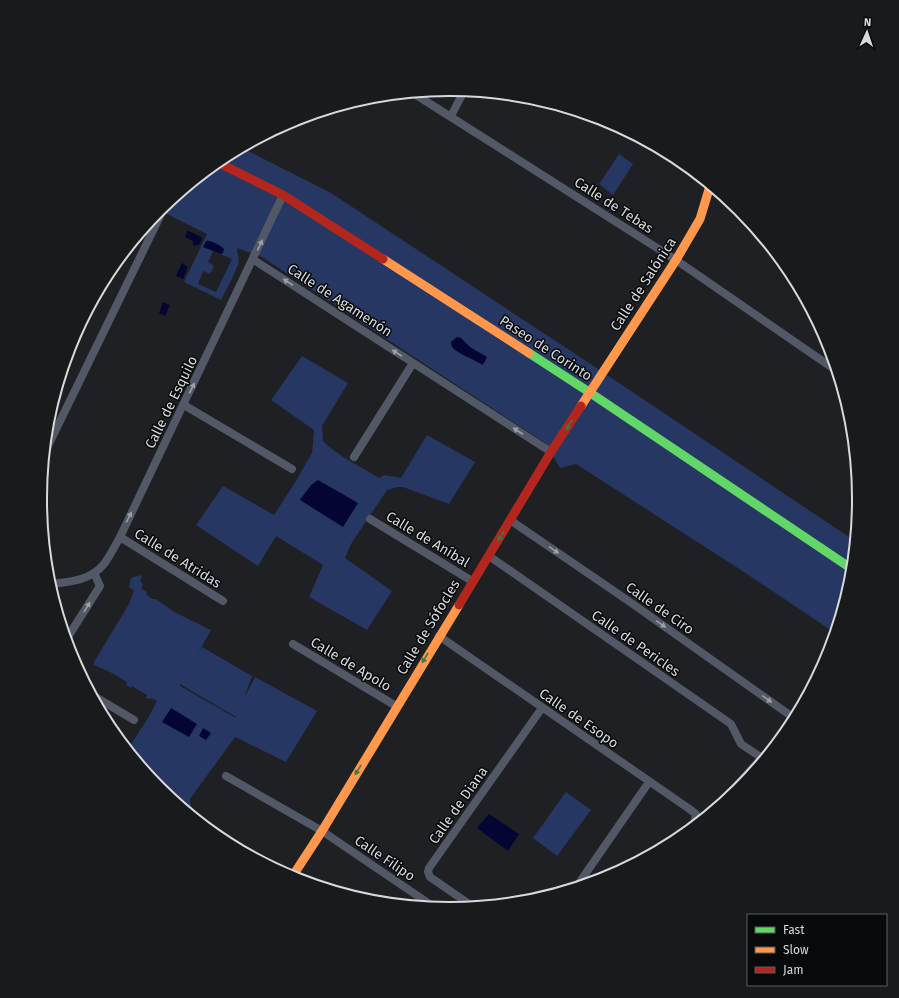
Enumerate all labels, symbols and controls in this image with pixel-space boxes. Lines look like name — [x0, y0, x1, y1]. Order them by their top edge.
north arrow — [847, 12, 887, 52]
text: N — [864, 16, 871, 29]
street label: Calle de Tebas — [571, 174, 657, 237]
street label: Calle de Salónica — [607, 234, 680, 334]
one-way arrow — [257, 240, 263, 251]
street label: Calle de Agamenón — [284, 260, 395, 341]
one-way arrow — [283, 278, 293, 286]
street label: Paseo de Corinto — [496, 312, 595, 385]
one-way arrow — [391, 349, 403, 356]
street label: Calle de Esquilo — [142, 353, 201, 451]
one-way arrow — [189, 382, 195, 393]
one-way arrow — [565, 419, 572, 431]
one-way arrow — [513, 427, 523, 435]
street label: Calle de Aníbal — [383, 508, 473, 571]
one-way arrow — [126, 512, 132, 523]
street label: Calle de Atridas — [131, 525, 225, 592]
one-way arrow — [497, 530, 504, 542]
one-way arrow — [549, 546, 559, 554]
street label: Calle de Sófocles — [393, 576, 464, 678]
street label: Calle de Ciro — [622, 579, 697, 638]
one-way arrow — [83, 602, 91, 612]
street label: Calle de Pericles — [588, 607, 684, 680]
one-way arrow — [656, 620, 666, 628]
street label: Calle de Apolo — [307, 634, 394, 695]
one-way arrow — [422, 652, 429, 664]
street label: Calle de Esopo — [536, 685, 622, 752]
one-way arrow — [762, 695, 773, 703]
street label: Calle de Diana — [425, 763, 491, 847]
one-way arrow — [355, 764, 362, 776]
street label: Calle Filipo — [351, 832, 418, 885]
legend — [747, 914, 887, 986]
text: Fast — [783, 923, 805, 937]
text: Slow — [783, 943, 809, 957]
text: Jam — [783, 963, 803, 977]

